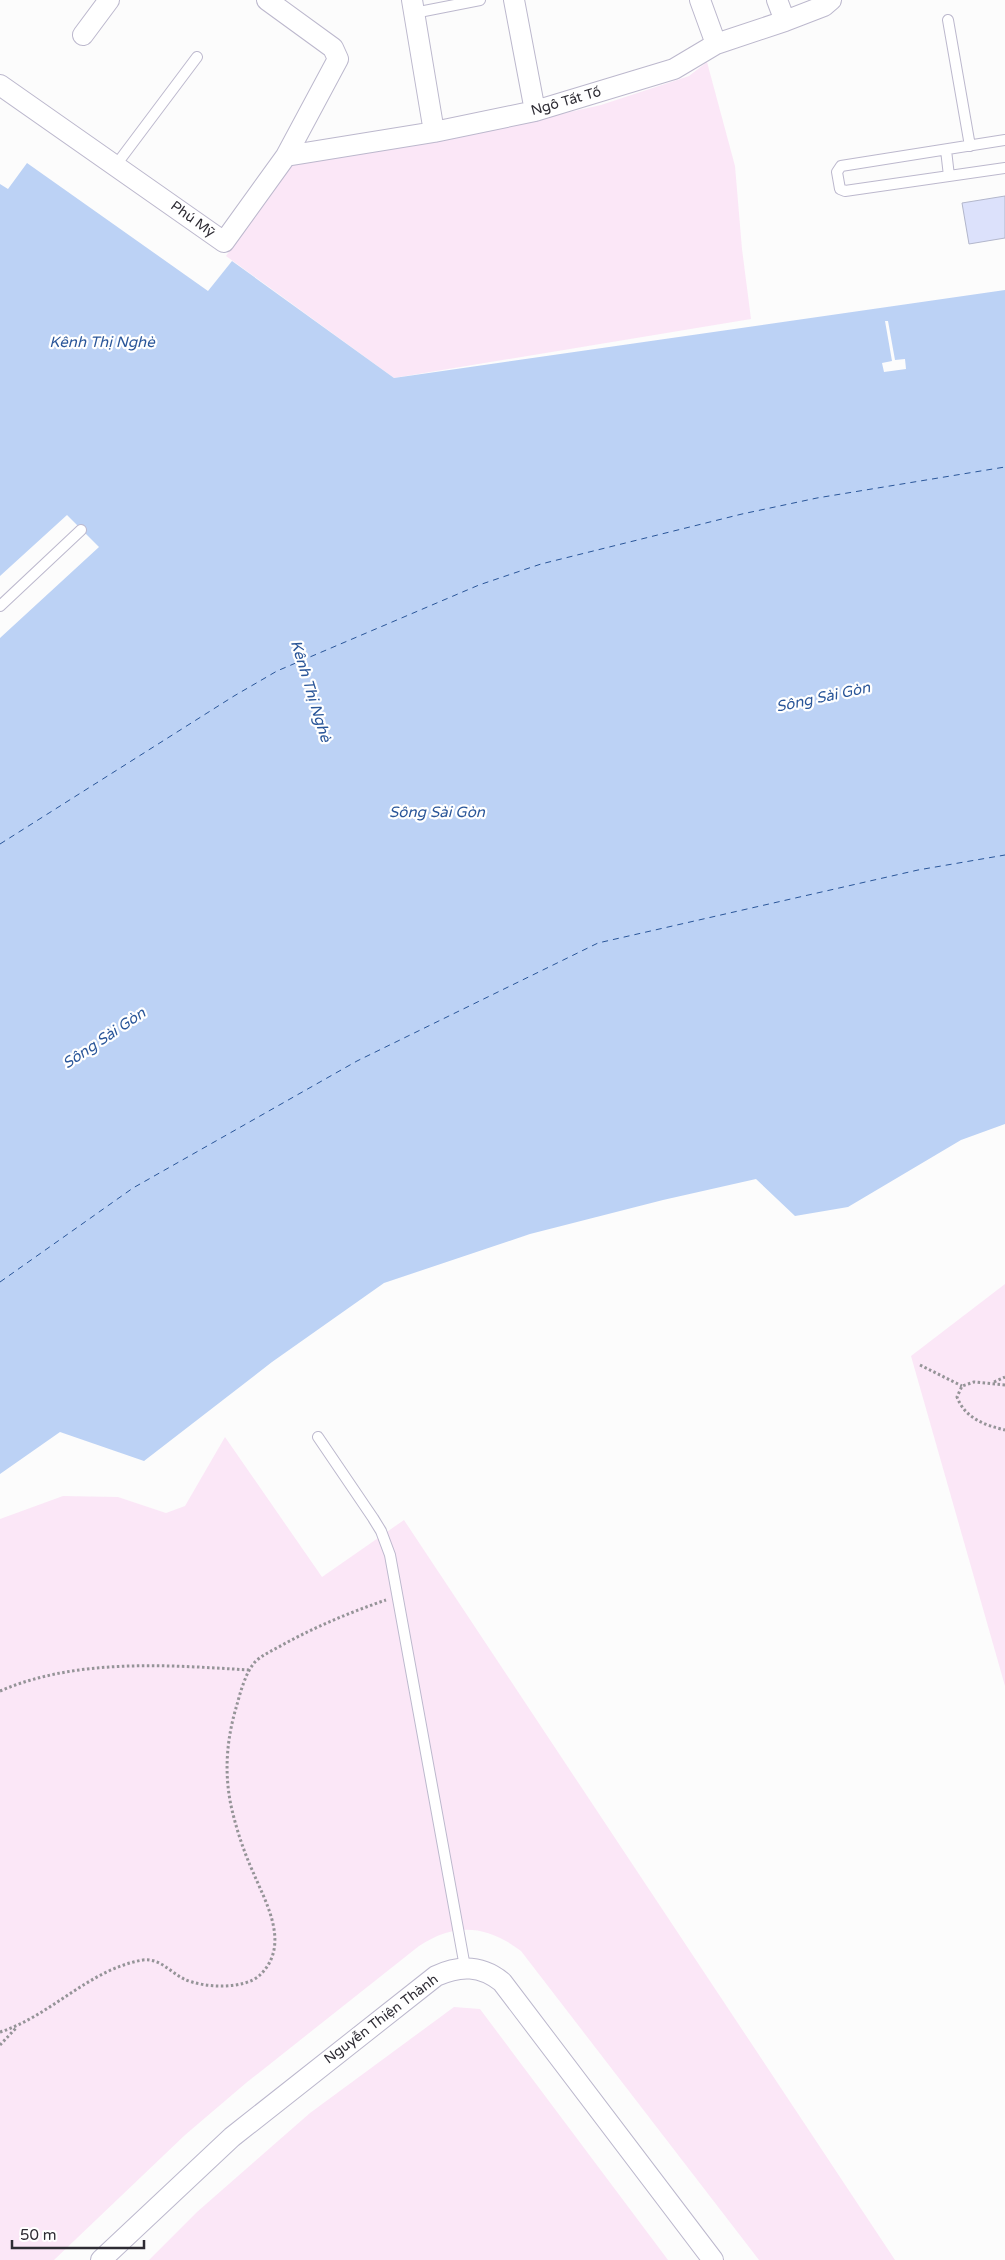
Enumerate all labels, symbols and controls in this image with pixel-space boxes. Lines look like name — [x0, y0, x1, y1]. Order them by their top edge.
street label: Ngô Tất Tố — [529, 83, 603, 119]
street label: Phú Mỹ — [167, 197, 219, 241]
water label: Kênh Thị Nghè — [49, 333, 156, 351]
water label: Kênh Thị Nghè — [287, 638, 335, 745]
water label: Sông Sài Gòn — [774, 678, 873, 716]
water label: Sông Sài Gòn — [389, 803, 486, 821]
water label: Sông Sài Gòn — [59, 1003, 149, 1072]
street label: Nguyễn Thiện Thành — [321, 1971, 441, 2067]
scale bar — [12, 2218, 145, 2250]
text: 50 m — [20, 2226, 57, 2244]

